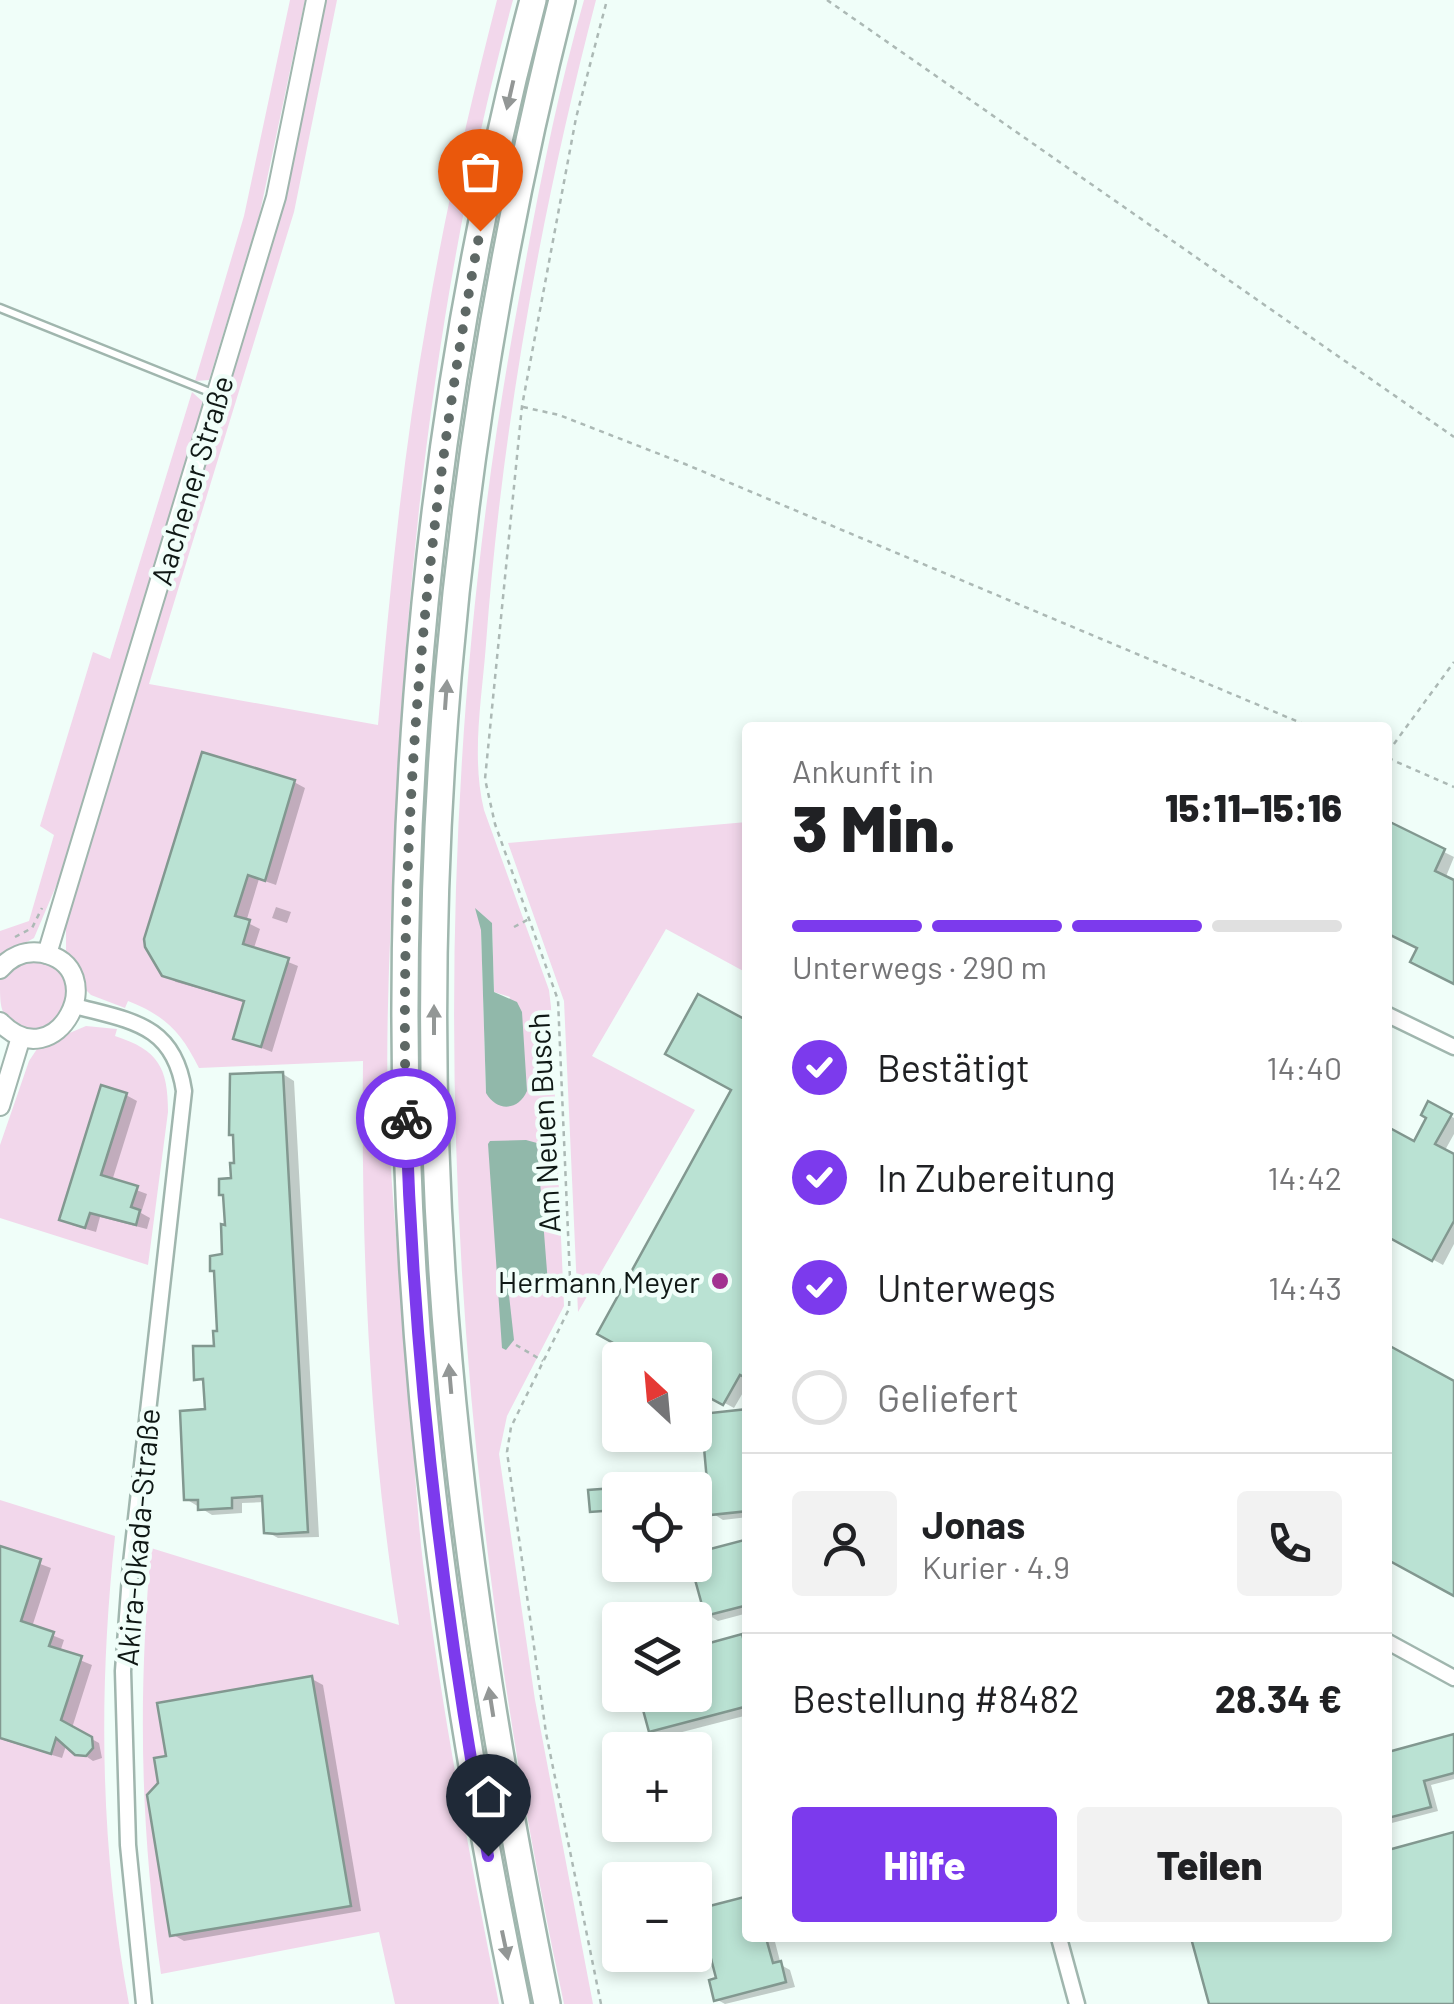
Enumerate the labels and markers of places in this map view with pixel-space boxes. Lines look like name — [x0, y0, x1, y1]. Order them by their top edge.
pin — [438, 129, 523, 232]
place label: Hermann Meyer — [498, 1263, 700, 1299]
marker: Hermann Meyer — [709, 1270, 731, 1292]
pin — [446, 1754, 531, 1857]

